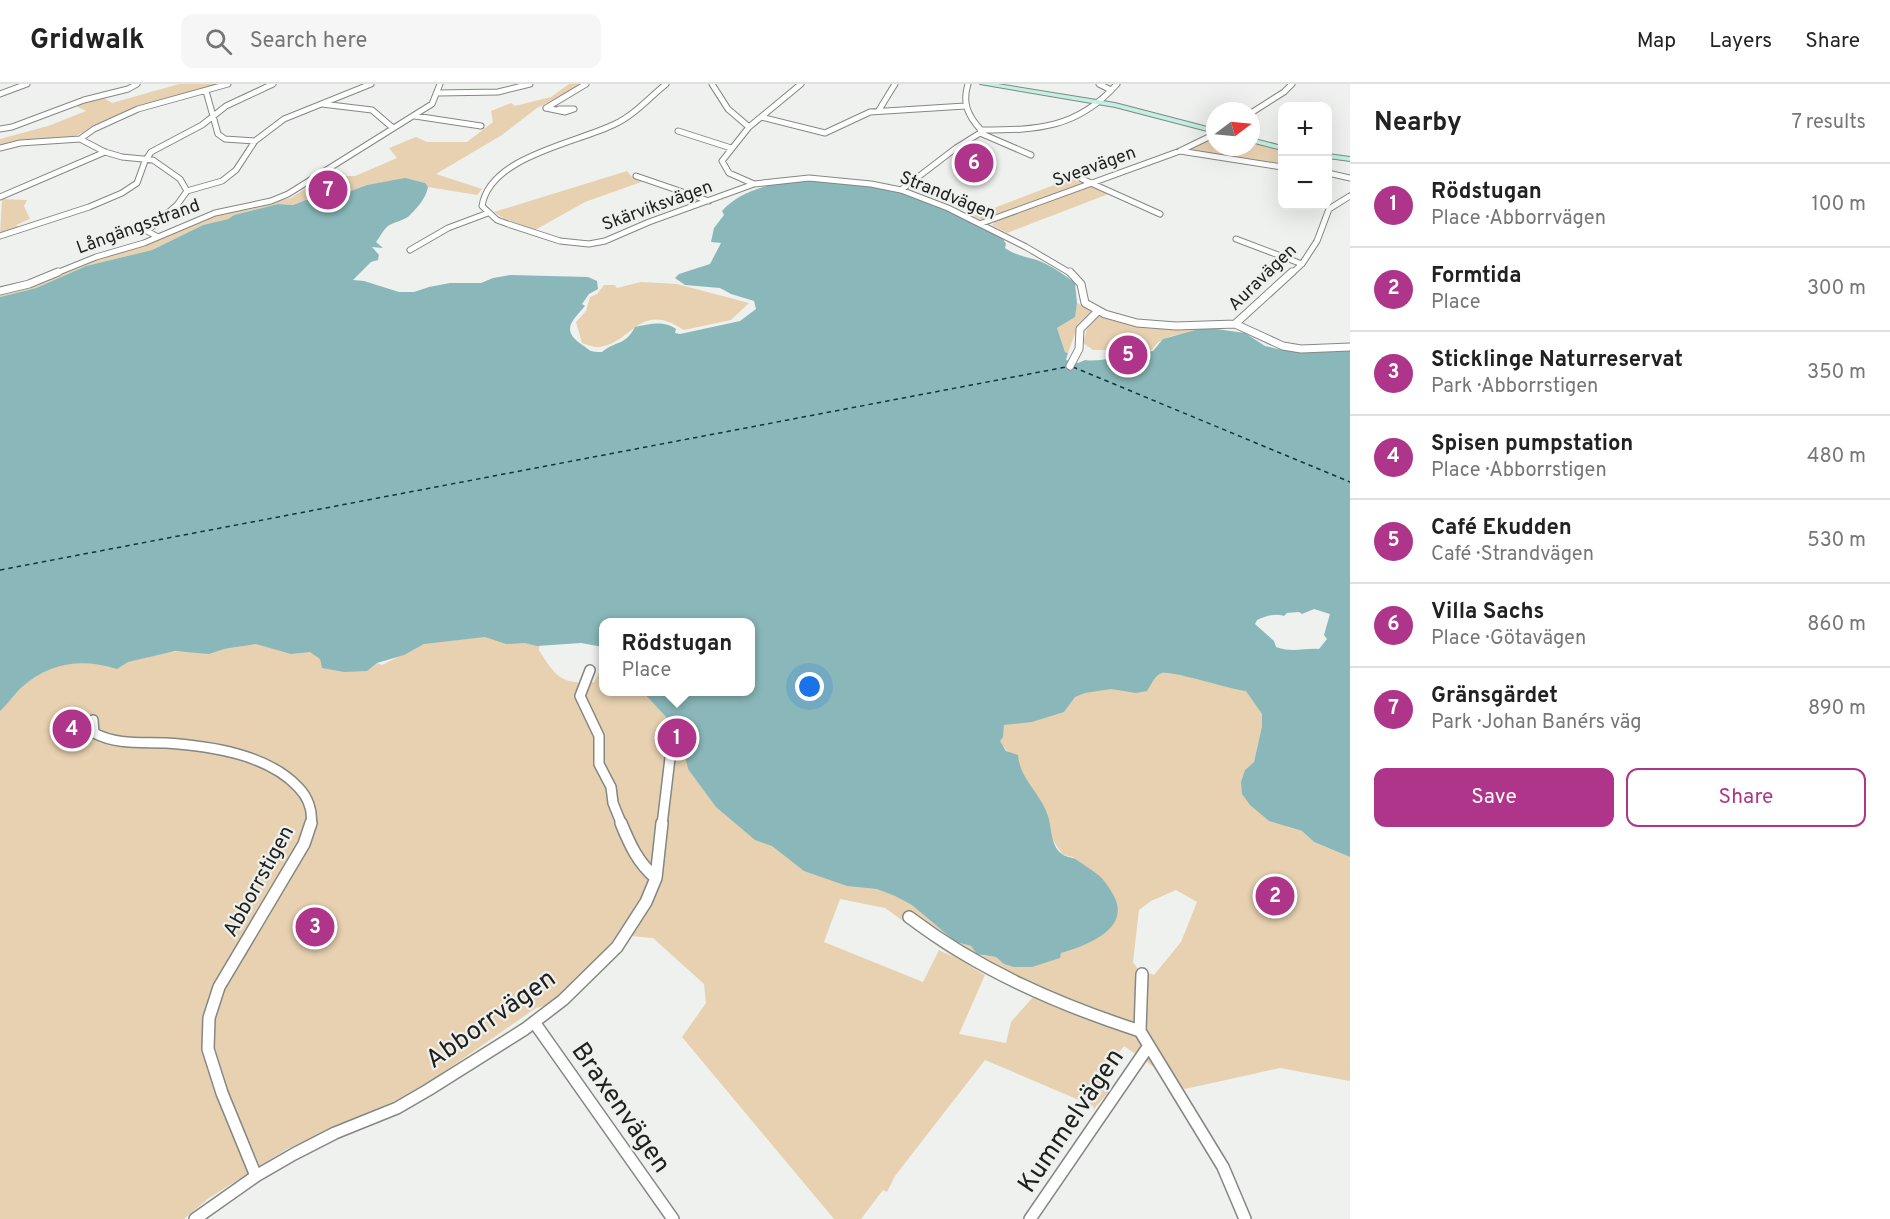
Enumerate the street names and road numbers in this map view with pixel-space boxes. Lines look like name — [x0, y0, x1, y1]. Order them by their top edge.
street label: Sveavägen — [1050, 142, 1139, 193]
street label: Strandvägen — [896, 167, 999, 226]
street label: Skärviksvägen — [599, 176, 716, 237]
street label: Långängsstrand — [74, 194, 203, 260]
street label: Auravägen — [1224, 240, 1302, 317]
street label: Abborrstigen — [218, 821, 301, 942]
street label: Abborrvägen — [420, 963, 563, 1077]
street label: Braxenvägen — [563, 1037, 677, 1180]
street label: Kummelvägen — [1012, 1043, 1133, 1200]

